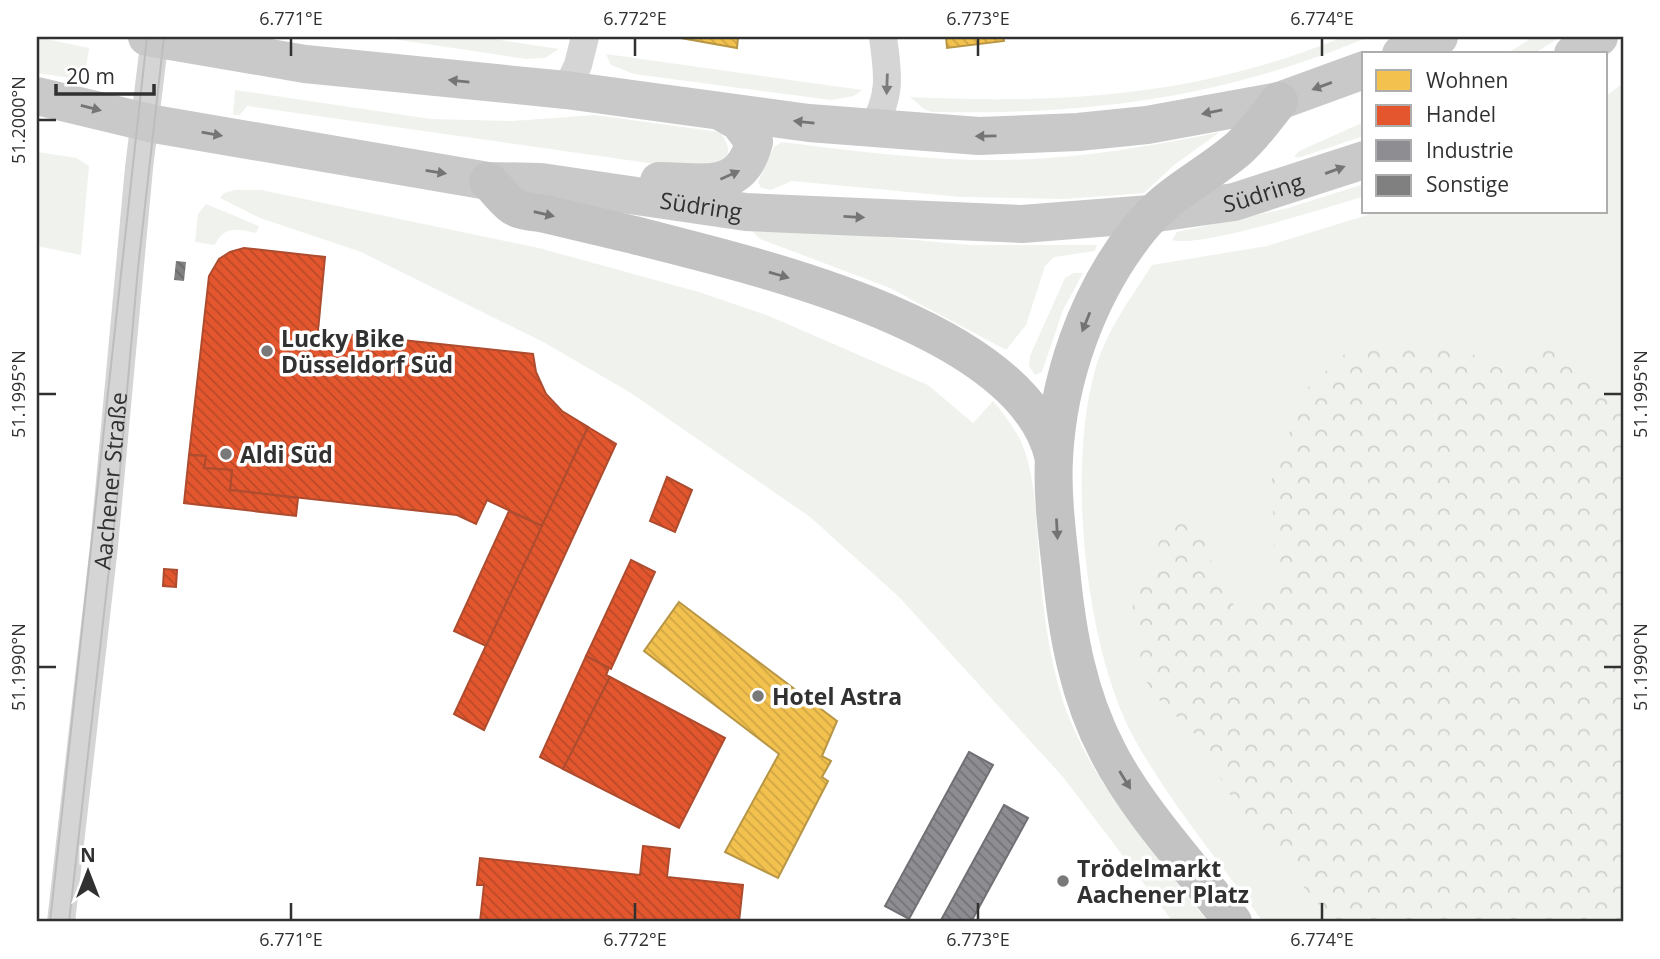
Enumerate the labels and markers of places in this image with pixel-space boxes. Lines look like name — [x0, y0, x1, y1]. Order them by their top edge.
place label: Lucky Bike Düsseldorf Süd — [281, 322, 453, 380]
marker: Lucky Bike Düsseldorf Süd — [259, 343, 275, 359]
place label: Aldi Süd — [240, 438, 333, 470]
marker: Aldi Süd — [218, 446, 234, 462]
place label: Hotel Astra — [772, 680, 902, 712]
marker: Hotel Astra — [750, 688, 766, 704]
place label: Trödelmarkt Aachener Platz — [1077, 852, 1249, 910]
marker: Trödelmarkt Aachener Platz — [1055, 873, 1071, 889]

